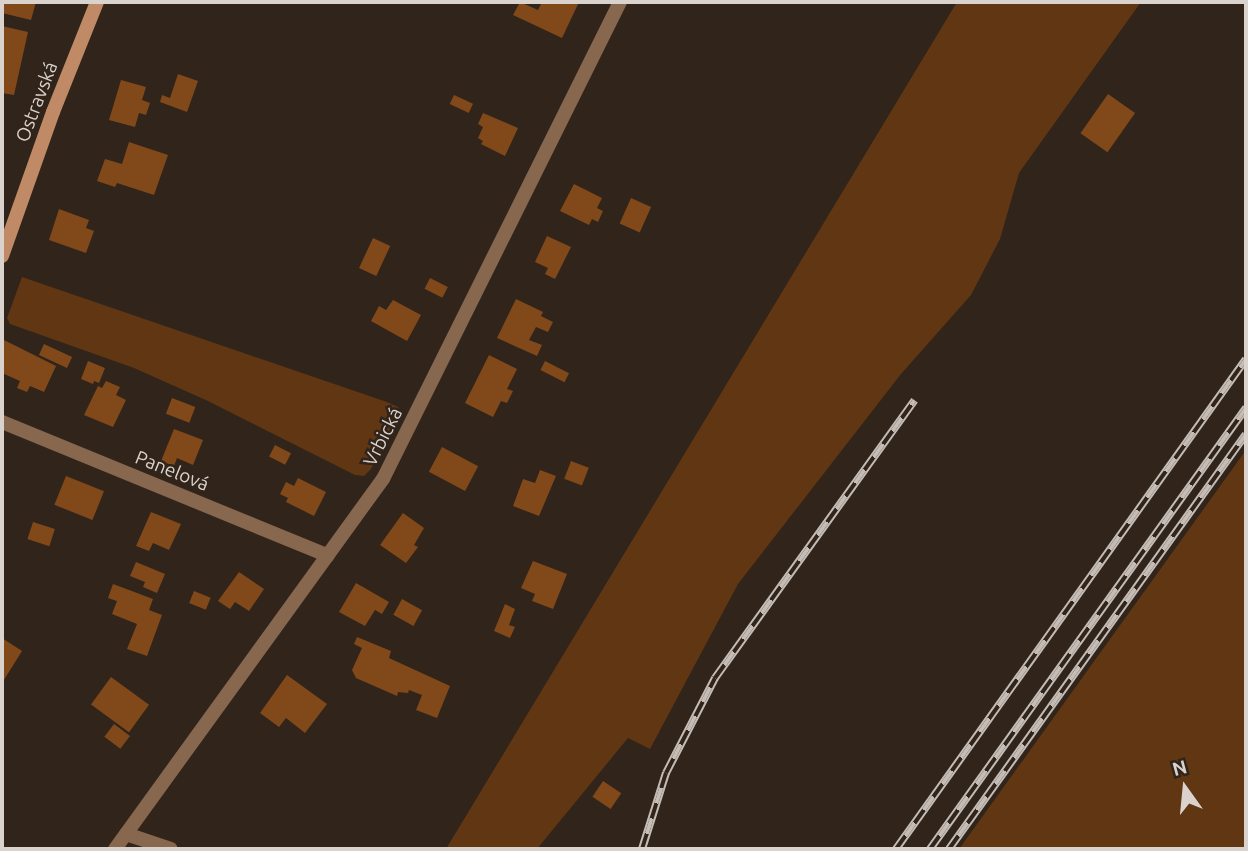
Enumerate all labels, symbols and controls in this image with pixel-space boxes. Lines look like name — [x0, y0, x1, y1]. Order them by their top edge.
street label: Ostravská — [11, 59, 63, 145]
street label: Vrbická — [359, 404, 407, 470]
street label: Panelová — [132, 446, 212, 496]
north arrow — [1150, 753, 1220, 823]
text: N — [1170, 755, 1189, 780]

